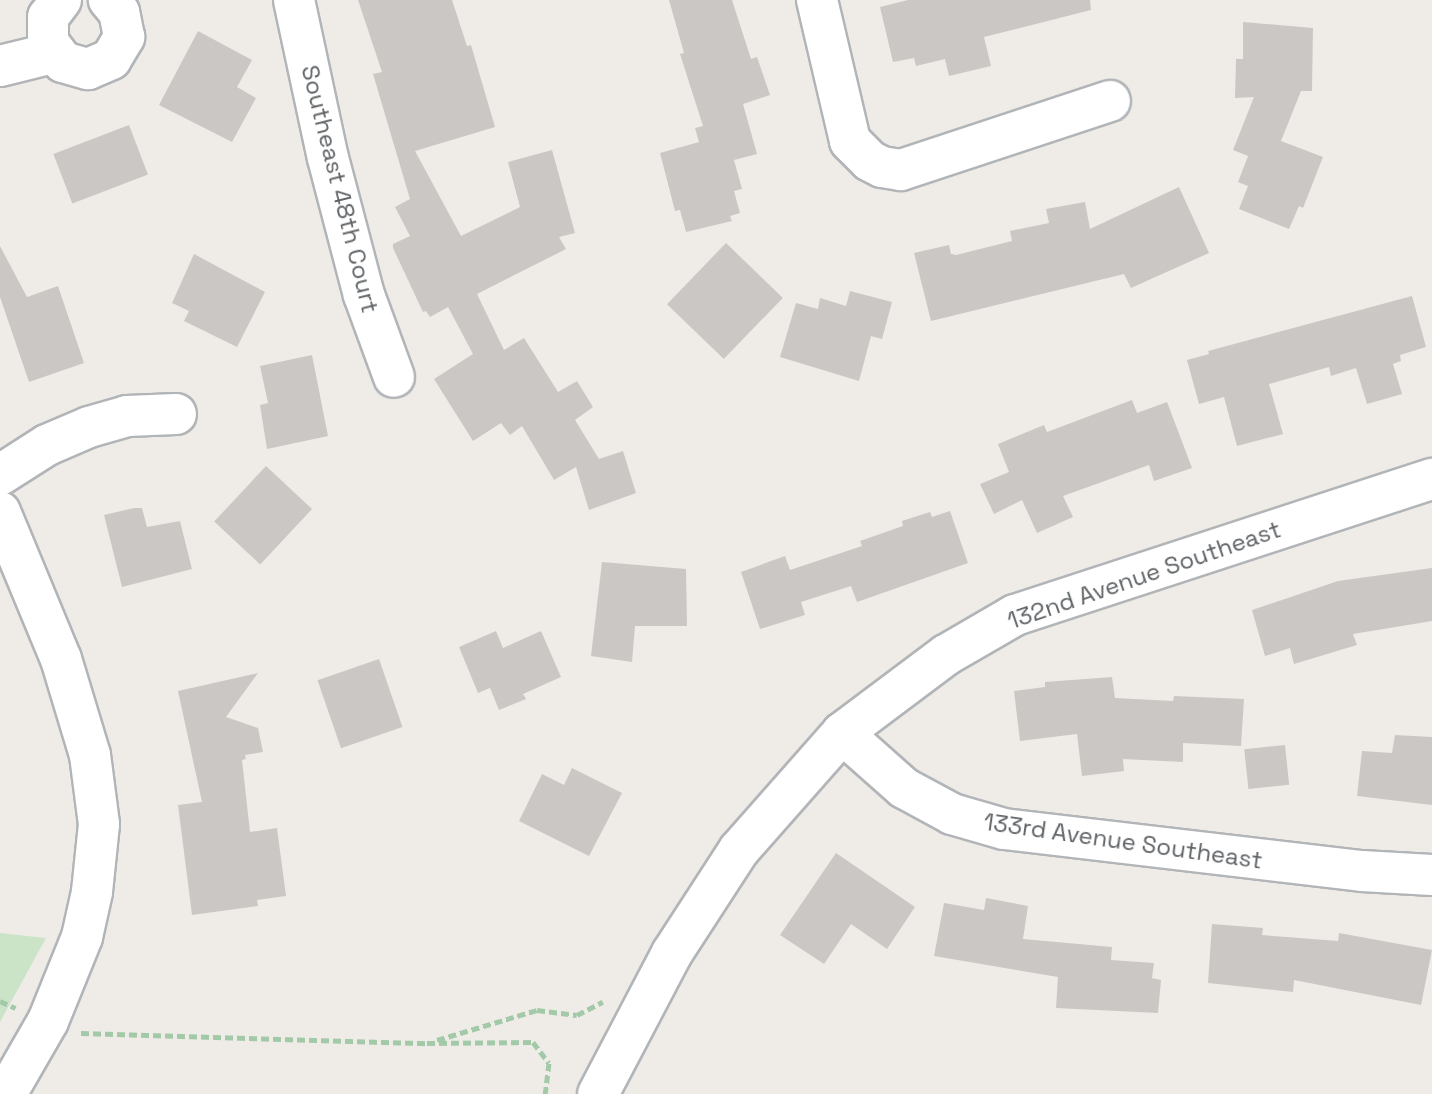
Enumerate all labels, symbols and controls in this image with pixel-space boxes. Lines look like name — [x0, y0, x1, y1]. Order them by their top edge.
street label: Southeast 48th Court — [295, 62, 385, 316]
street label: 132nd Avenue Southeast — [1003, 515, 1285, 635]
street label: 133rd Avenue Southeast — [982, 807, 1264, 875]

